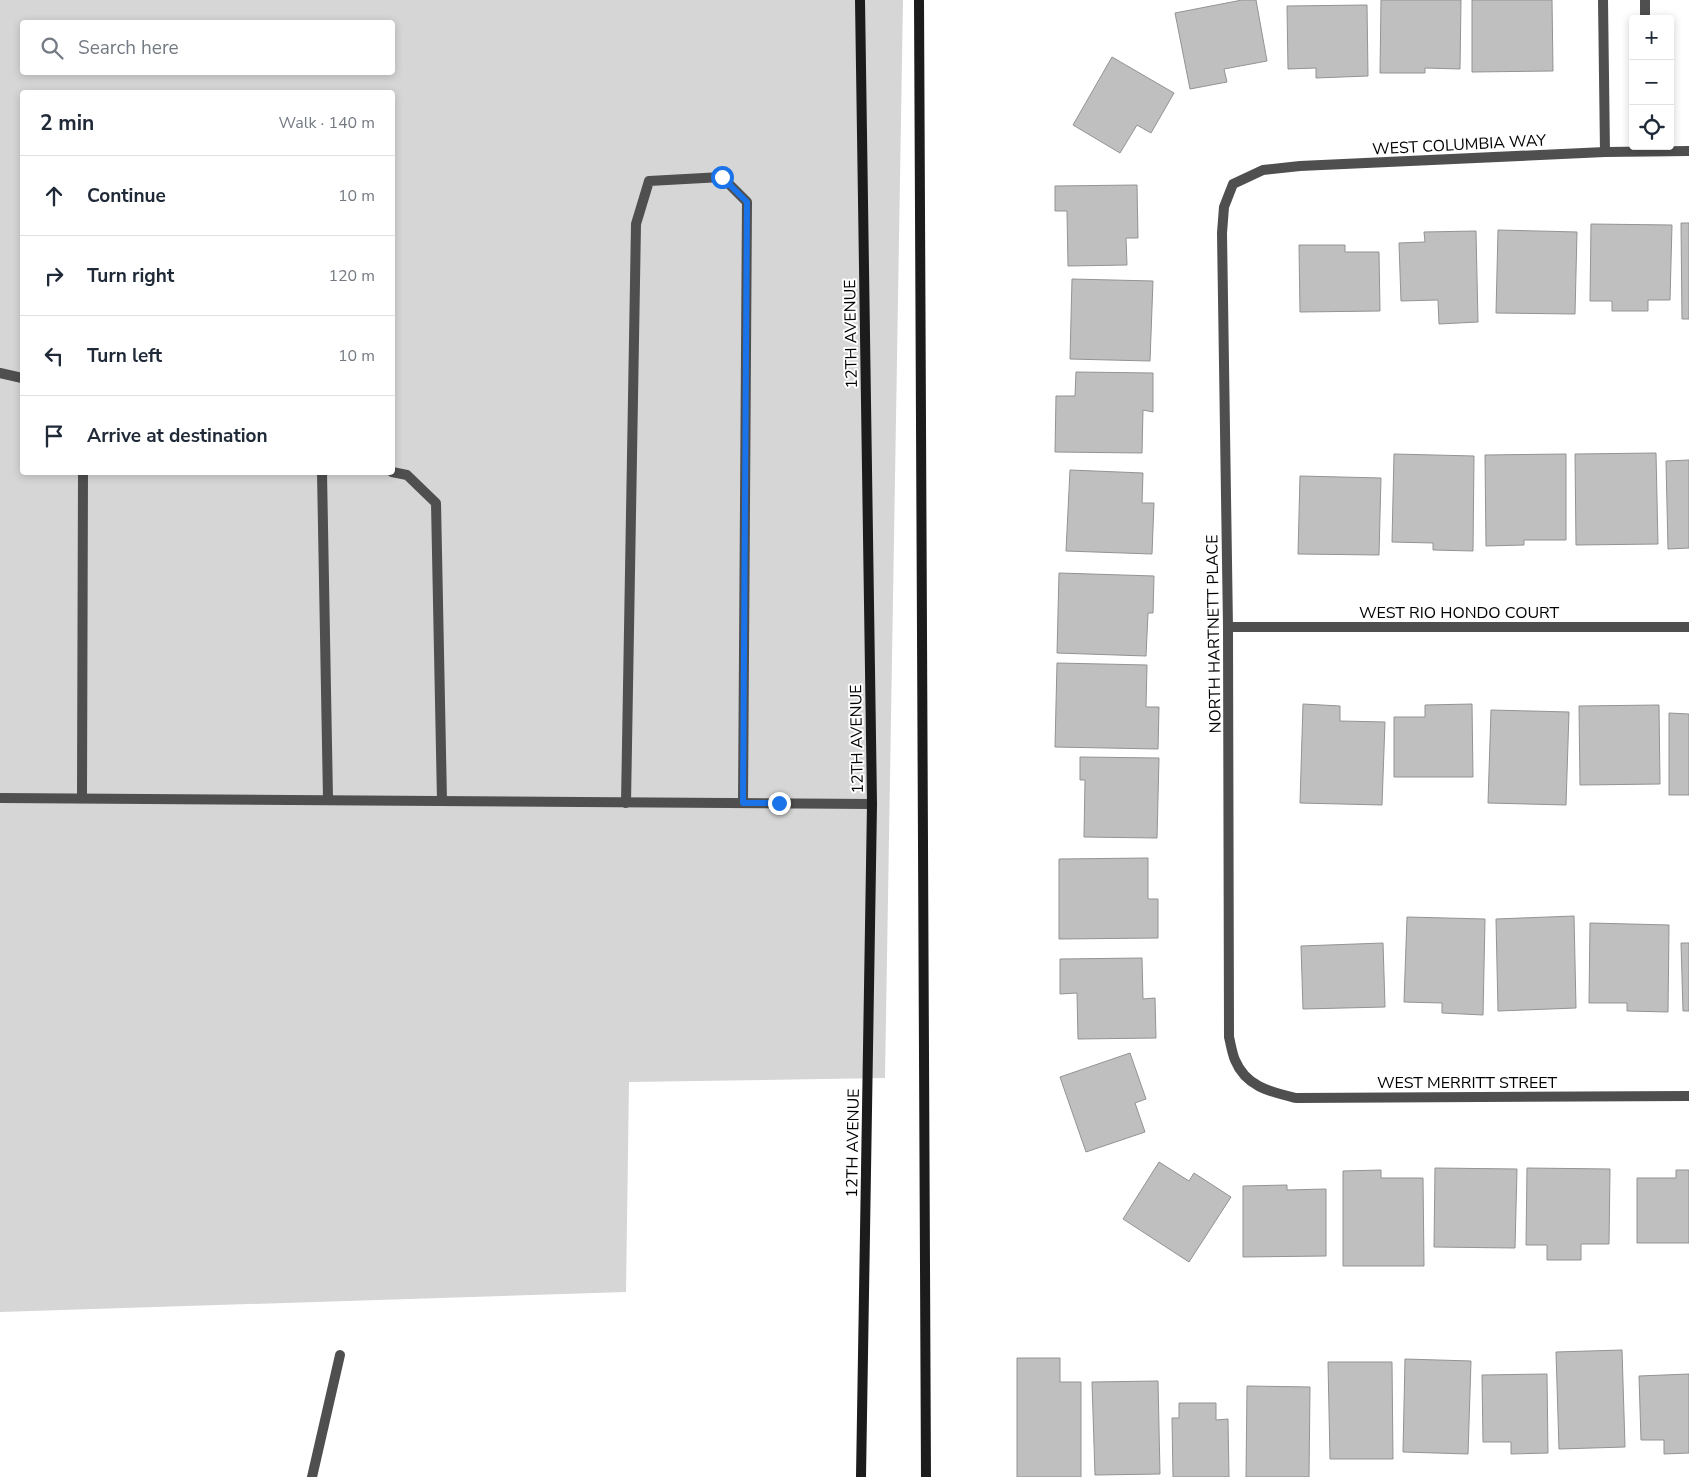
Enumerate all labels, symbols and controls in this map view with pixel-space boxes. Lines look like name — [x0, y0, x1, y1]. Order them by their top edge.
map controls — [1629, 15, 1674, 150]
button: + — [1629, 15, 1674, 60]
search box — [20, 20, 395, 75]
icon: search — [38, 34, 66, 62]
text: Search here — [78, 35, 179, 61]
button: − — [1629, 60, 1674, 105]
button: locate — [1629, 105, 1674, 150]
text: 2 min — [40, 109, 94, 137]
text: Walk · 140 m — [279, 112, 375, 134]
street label: WEST COLUMBIA WAY — [1372, 129, 1547, 161]
route start — [711, 166, 734, 189]
icon: ahead — [40, 182, 68, 210]
text: Continue — [87, 183, 166, 209]
text: 10 m — [338, 185, 375, 207]
icon: right — [40, 262, 68, 290]
text: Turn right — [87, 263, 174, 289]
text: 120 m — [328, 265, 375, 287]
street label: 12TH AVENUE — [839, 279, 863, 389]
icon: left — [40, 342, 68, 370]
text: Turn left — [87, 343, 162, 369]
text: 10 m — [338, 345, 375, 367]
icon: arrive — [40, 422, 68, 450]
text: Arrive at destination — [87, 423, 268, 449]
street label: NORTH HARTNETT PLACE — [1201, 534, 1227, 734]
street label: WEST RIO HONDO COURT — [1359, 602, 1559, 624]
street label: 12TH AVENUE — [845, 684, 869, 794]
route end — [768, 792, 791, 815]
street label: WEST MERRITT STREET — [1377, 1072, 1557, 1094]
street label: 12TH AVENUE — [841, 1088, 865, 1198]

